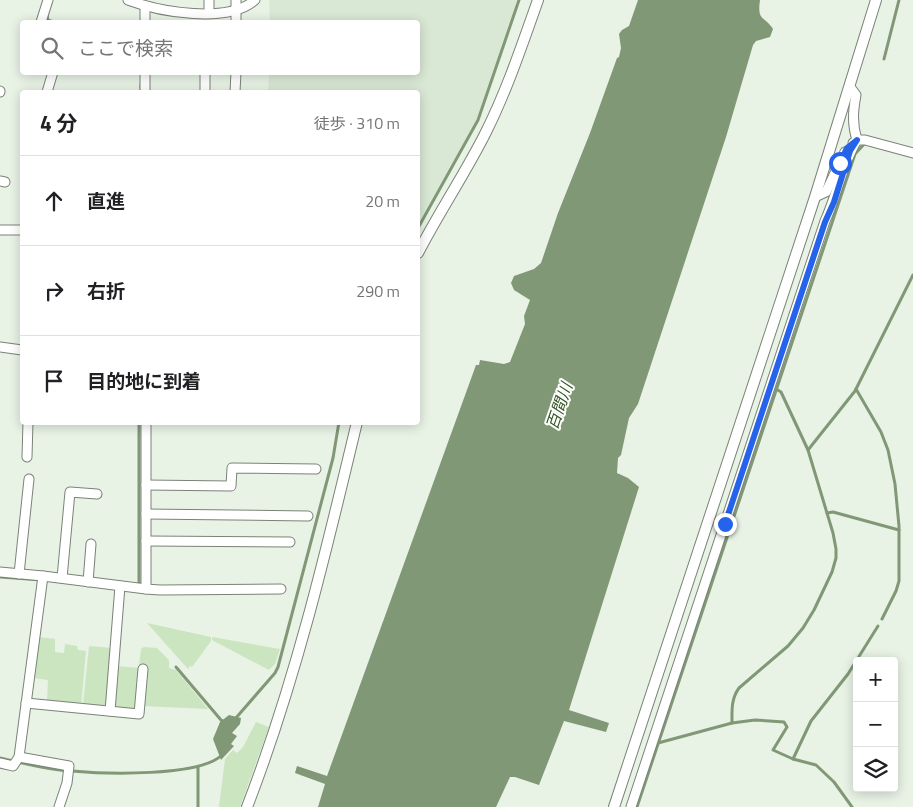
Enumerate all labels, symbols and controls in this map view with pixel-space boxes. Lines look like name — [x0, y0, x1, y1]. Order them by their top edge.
search box — [20, 20, 420, 75]
text: ここで検索 — [78, 33, 173, 62]
icon: search — [38, 34, 66, 62]
text: 4 分 — [40, 107, 77, 139]
text: 徒歩 · 310 m — [314, 111, 400, 135]
route start — [829, 152, 852, 175]
text: 直進 — [87, 186, 125, 215]
icon: ahead — [40, 187, 68, 215]
text: 20 m — [365, 189, 400, 213]
text: 右折 — [87, 276, 125, 305]
icon: right — [40, 277, 68, 305]
text: 290 m — [356, 279, 400, 303]
text: 目的地に到着 — [87, 366, 201, 395]
icon: arrive — [40, 367, 68, 395]
water label: 百間川 — [540, 378, 579, 433]
route end — [714, 513, 737, 536]
map controls — [853, 657, 898, 792]
button: + — [853, 657, 898, 702]
button: − — [853, 702, 898, 747]
button: layers — [853, 747, 898, 792]

